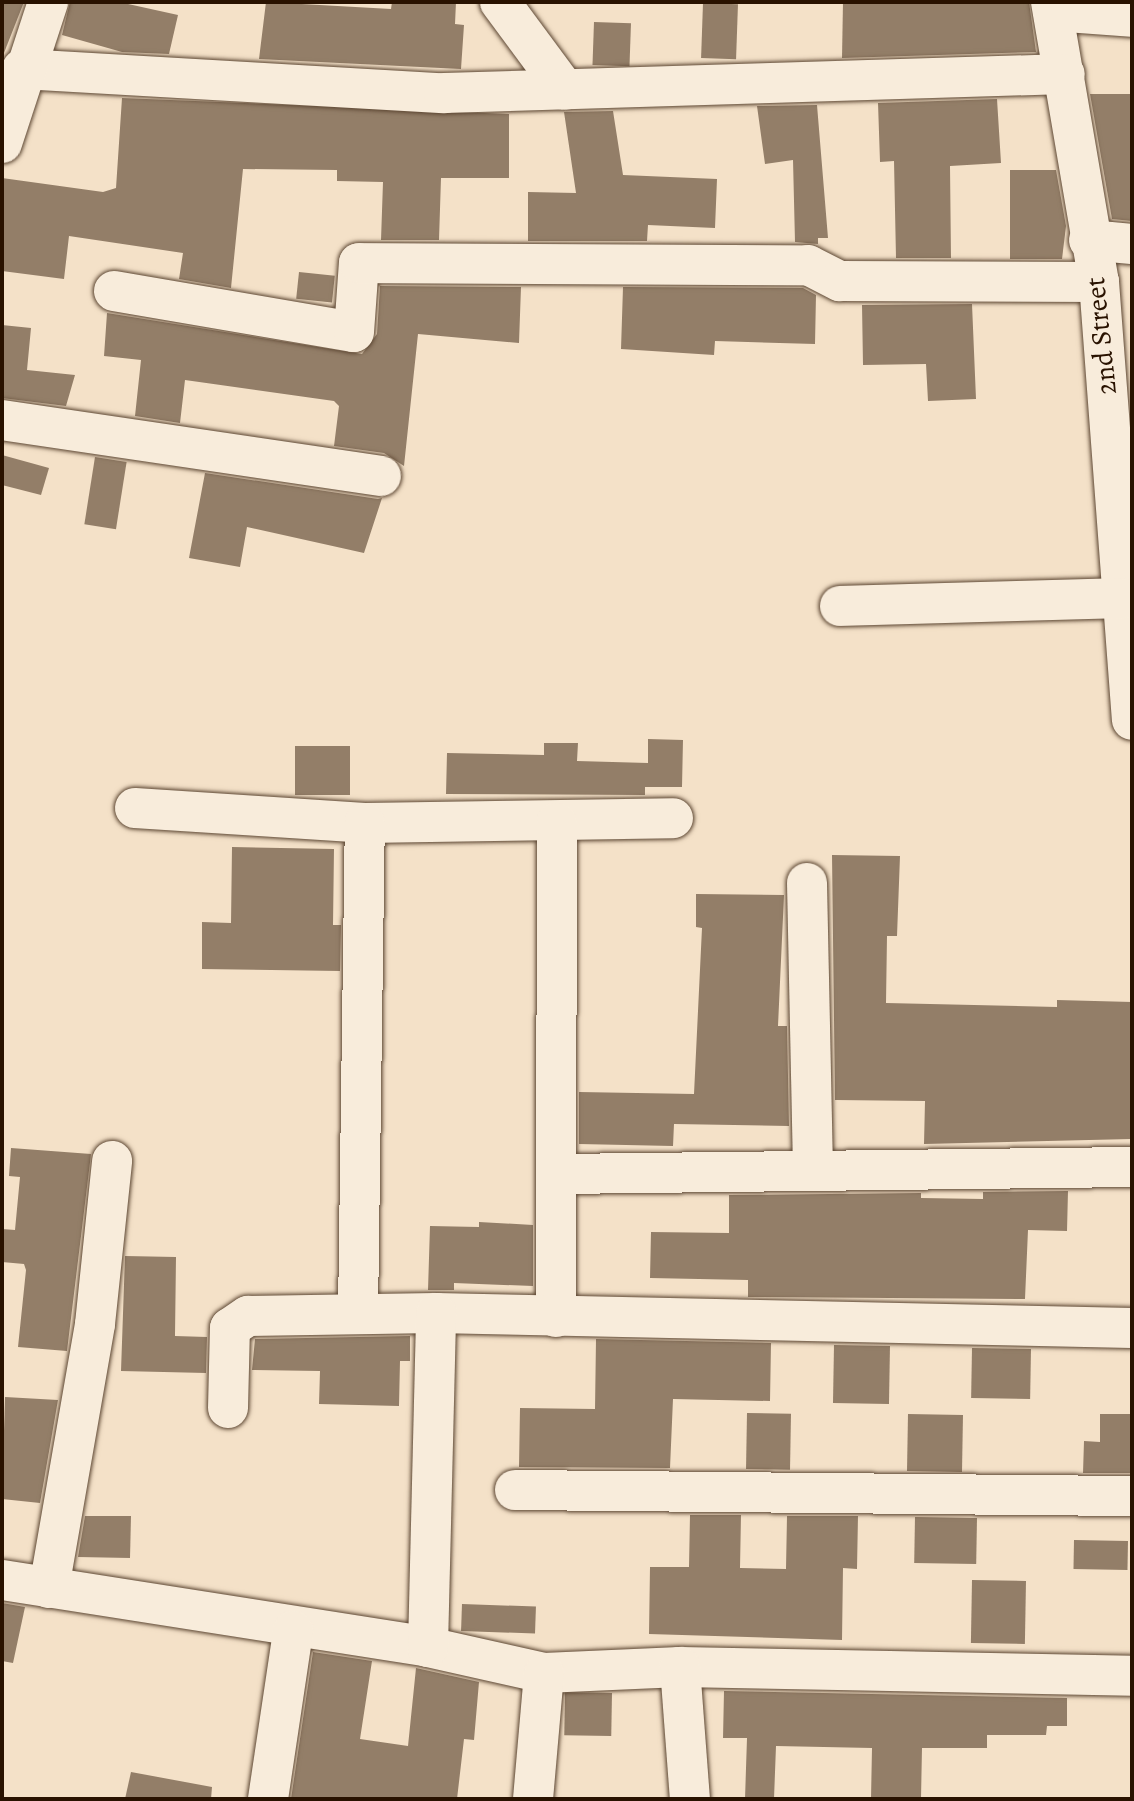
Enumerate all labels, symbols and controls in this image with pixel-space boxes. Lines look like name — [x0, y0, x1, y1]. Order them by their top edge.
street label: 2nd Street — [1078, 276, 1124, 396]

